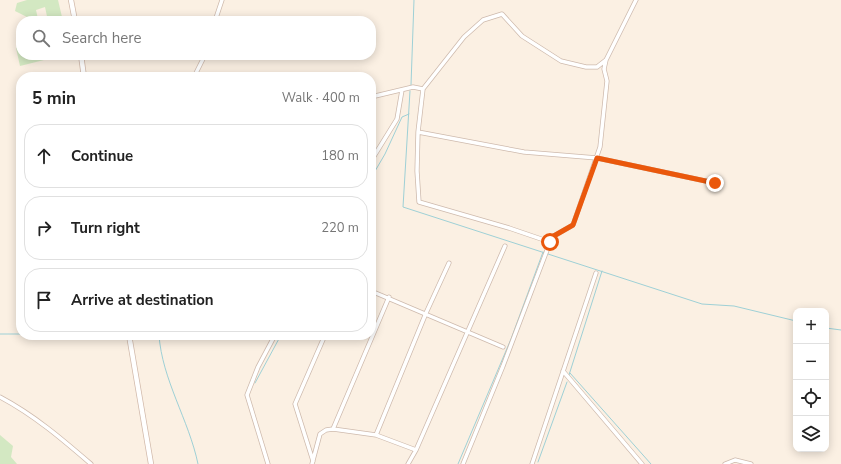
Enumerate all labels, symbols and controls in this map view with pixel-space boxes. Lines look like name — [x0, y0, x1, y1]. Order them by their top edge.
search box — [16, 16, 376, 60]
icon: search — [30, 27, 52, 49]
text: Search here — [62, 28, 142, 48]
text: 5 min — [32, 87, 76, 110]
text: Walk · 400 m — [282, 89, 360, 107]
icon: ahead — [33, 145, 55, 167]
text: Continue — [71, 146, 133, 166]
text: 180 m — [321, 147, 359, 165]
route end — [706, 174, 724, 192]
icon: right — [33, 217, 55, 239]
text: Turn right — [71, 218, 140, 238]
text: 220 m — [321, 219, 359, 237]
route start — [541, 233, 559, 251]
icon: arrive — [33, 289, 55, 311]
text: Arrive at destination — [71, 290, 214, 310]
map controls — [793, 308, 829, 452]
button: + — [793, 308, 829, 344]
button: − — [793, 344, 829, 380]
button: locate — [793, 380, 829, 416]
button: layers — [793, 416, 829, 452]

